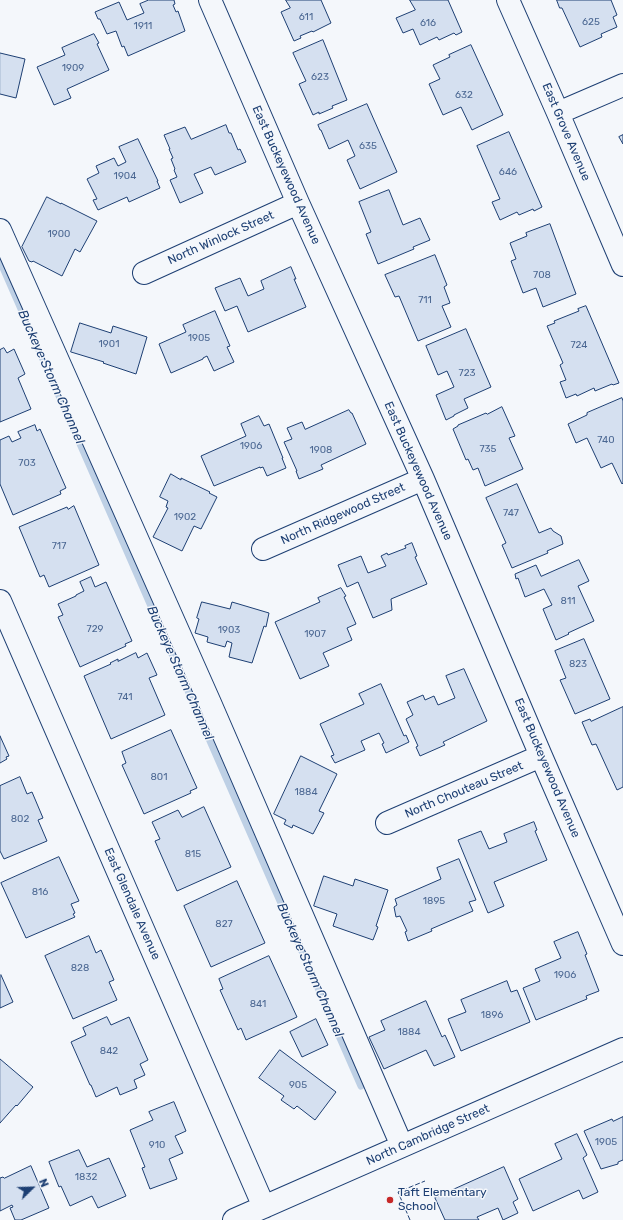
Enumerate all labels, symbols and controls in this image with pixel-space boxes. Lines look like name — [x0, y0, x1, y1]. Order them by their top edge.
house number: 611 — [299, 11, 313, 23]
house number: 625 — [582, 16, 600, 28]
house number: 616 — [420, 17, 436, 29]
house number: 1911 — [134, 20, 152, 32]
house number: 1909 — [62, 62, 84, 74]
house number: 623 — [311, 71, 329, 83]
street label: East Grove Avenue — [539, 81, 593, 183]
house number: 632 — [455, 89, 473, 101]
street label: East Buckeyewood Avenue — [249, 103, 323, 247]
house number: 635 — [359, 140, 377, 152]
house number: 646 — [499, 166, 517, 178]
house number: 1904 — [114, 170, 136, 182]
street label: North Winlock Street — [166, 208, 276, 268]
house number: 1900 — [48, 228, 70, 240]
house number: 708 — [533, 269, 551, 281]
house number: 711 — [418, 294, 432, 306]
water label: Buckeye Storm Channel — [14, 308, 88, 446]
house number: 1905 — [188, 332, 210, 344]
house number: 1901 — [99, 338, 119, 350]
house number: 724 — [570, 339, 588, 351]
house number: 723 — [458, 367, 476, 379]
street label: East Buckeyewood Avenue — [381, 399, 455, 543]
house number: 740 — [597, 434, 615, 446]
house number: 1906 — [240, 440, 262, 452]
house number: 735 — [479, 443, 497, 455]
house number: 1908 — [310, 444, 332, 456]
house number: 703 — [18, 457, 36, 469]
street label: North Ridgewood Street — [279, 480, 407, 548]
house number: 747 — [503, 507, 519, 519]
house number: 1902 — [174, 511, 196, 523]
house number: 717 — [52, 540, 66, 552]
house number: 811 — [561, 595, 575, 607]
water label: Buckeye Storm Channel — [143, 604, 217, 742]
house number: 729 — [87, 623, 103, 635]
house number: 1903 — [218, 624, 240, 636]
house number: 1907 — [304, 628, 326, 640]
house number: 823 — [569, 658, 587, 670]
house number: 741 — [117, 691, 133, 703]
street label: East Buckeyewood Avenue — [511, 696, 583, 840]
street label: North Chouteau Street — [403, 759, 525, 821]
house number: 801 — [151, 771, 167, 783]
house number: 1884 — [294, 786, 318, 798]
house number: 802 — [11, 813, 29, 825]
street label: East Glendale Avenue — [101, 846, 163, 962]
house number: 815 — [185, 848, 201, 860]
house number: 816 — [32, 886, 48, 898]
house number: 1895 — [423, 895, 445, 907]
water label: Buckeye Storm Channel — [273, 901, 347, 1039]
house number: 827 — [215, 918, 233, 930]
house number: 828 — [71, 962, 89, 974]
house number: 1906 — [554, 969, 576, 981]
house number: 841 — [250, 998, 266, 1010]
house number: 1896 — [481, 1009, 503, 1021]
house number: 1884 — [397, 1026, 421, 1038]
house number: 842 — [100, 1045, 118, 1057]
house number: 905 — [289, 1079, 307, 1091]
street label: North Cambridge Street — [364, 1101, 492, 1169]
house number: 1905 — [595, 1136, 617, 1148]
house number: 910 — [149, 1139, 165, 1151]
north arrow — [12, 1168, 52, 1208]
house number: 1832 — [75, 1171, 97, 1183]
text: N — [36, 1177, 51, 1189]
place label: Taft Elementary School — [398, 1186, 487, 1214]
marker: Taft Elementary School — [385, 1195, 395, 1205]

